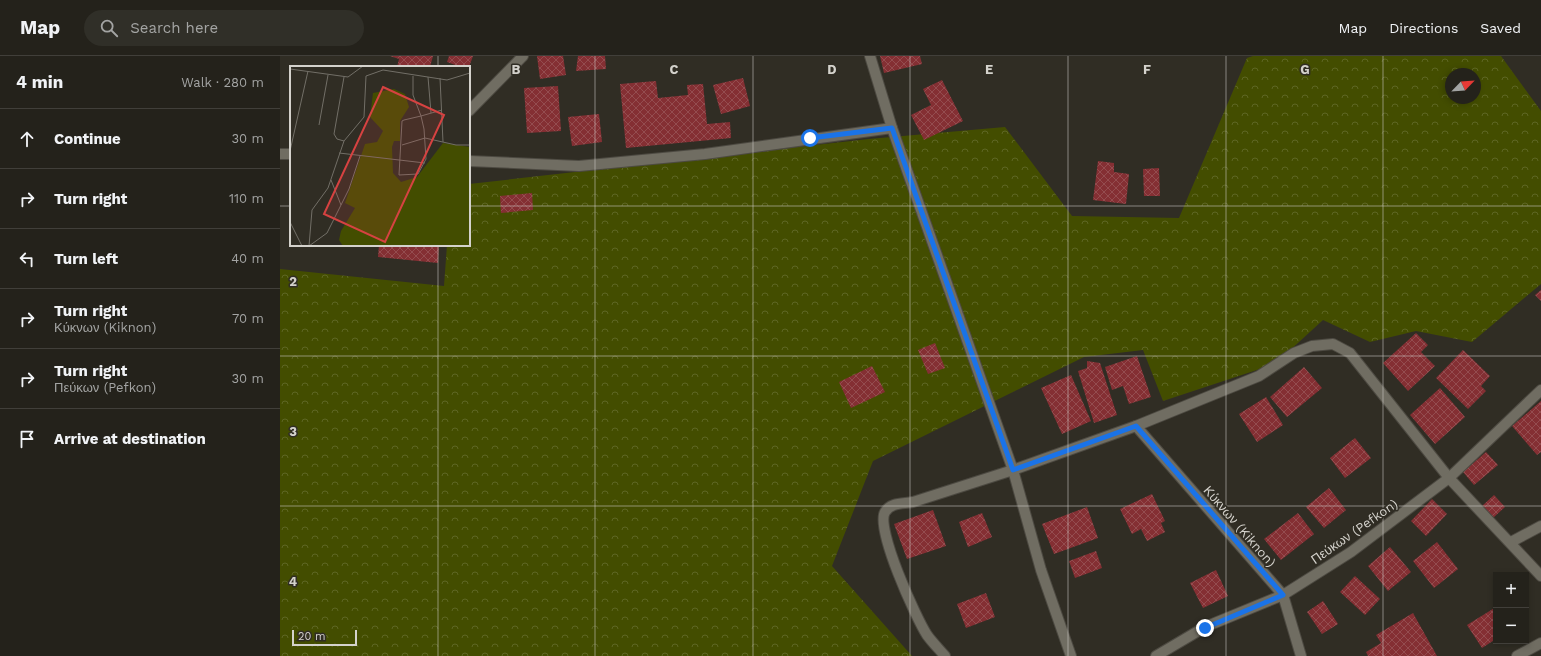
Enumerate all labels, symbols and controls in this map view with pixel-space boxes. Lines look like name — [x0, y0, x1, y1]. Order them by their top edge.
search box — [84, 10, 364, 46]
text: Map — [20, 16, 60, 39]
icon: search — [98, 17, 120, 39]
text: Search here — [130, 19, 218, 37]
text: Map — [1339, 20, 1367, 36]
text: Directions — [1389, 20, 1458, 36]
text: Saved — [1480, 20, 1521, 36]
text: B — [512, 62, 521, 77]
text: C — [670, 62, 679, 77]
text: D — [827, 62, 837, 77]
text: E — [985, 62, 993, 77]
text: F — [1143, 62, 1151, 77]
text: G — [1300, 62, 1310, 77]
inset map — [290, 66, 470, 246]
north arrow — [1445, 68, 1481, 104]
text: 4 min — [16, 72, 63, 92]
text: Walk · 280 m — [181, 75, 264, 90]
icon: ahead — [16, 128, 38, 150]
route start — [801, 129, 819, 147]
text: Continue — [54, 130, 121, 148]
text: 30 m — [232, 131, 264, 146]
icon: right — [16, 188, 38, 210]
text: Turn right — [54, 190, 127, 208]
text: 110 m — [229, 191, 264, 206]
icon: left — [16, 248, 38, 270]
text: Turn left — [54, 250, 118, 268]
text: 40 m — [231, 251, 264, 266]
text: 2 — [289, 274, 297, 289]
text: Turn right — [54, 302, 127, 320]
icon: right — [16, 308, 38, 330]
text: 70 m — [232, 311, 264, 326]
text: Κύκνων (Kiknon) — [54, 320, 156, 335]
text: Turn right — [54, 362, 127, 380]
icon: right — [16, 368, 38, 390]
text: 30 m — [232, 371, 264, 386]
text: Πεύκων (Pefkon) — [54, 380, 156, 395]
text: 3 — [289, 424, 297, 439]
icon: arrive — [16, 428, 38, 450]
text: Arrive at destination — [54, 430, 206, 448]
street label: Κύκνων (Kiknon) — [1200, 483, 1279, 570]
street label: Πεύκων (Pefkon) — [1308, 496, 1400, 567]
map controls — [1493, 572, 1529, 644]
button: + — [1493, 572, 1529, 608]
text: 4 — [289, 574, 298, 589]
button: − — [1493, 608, 1529, 644]
route end — [1196, 619, 1214, 637]
scale bar — [292, 628, 357, 647]
text: 20 m — [298, 630, 326, 643]

